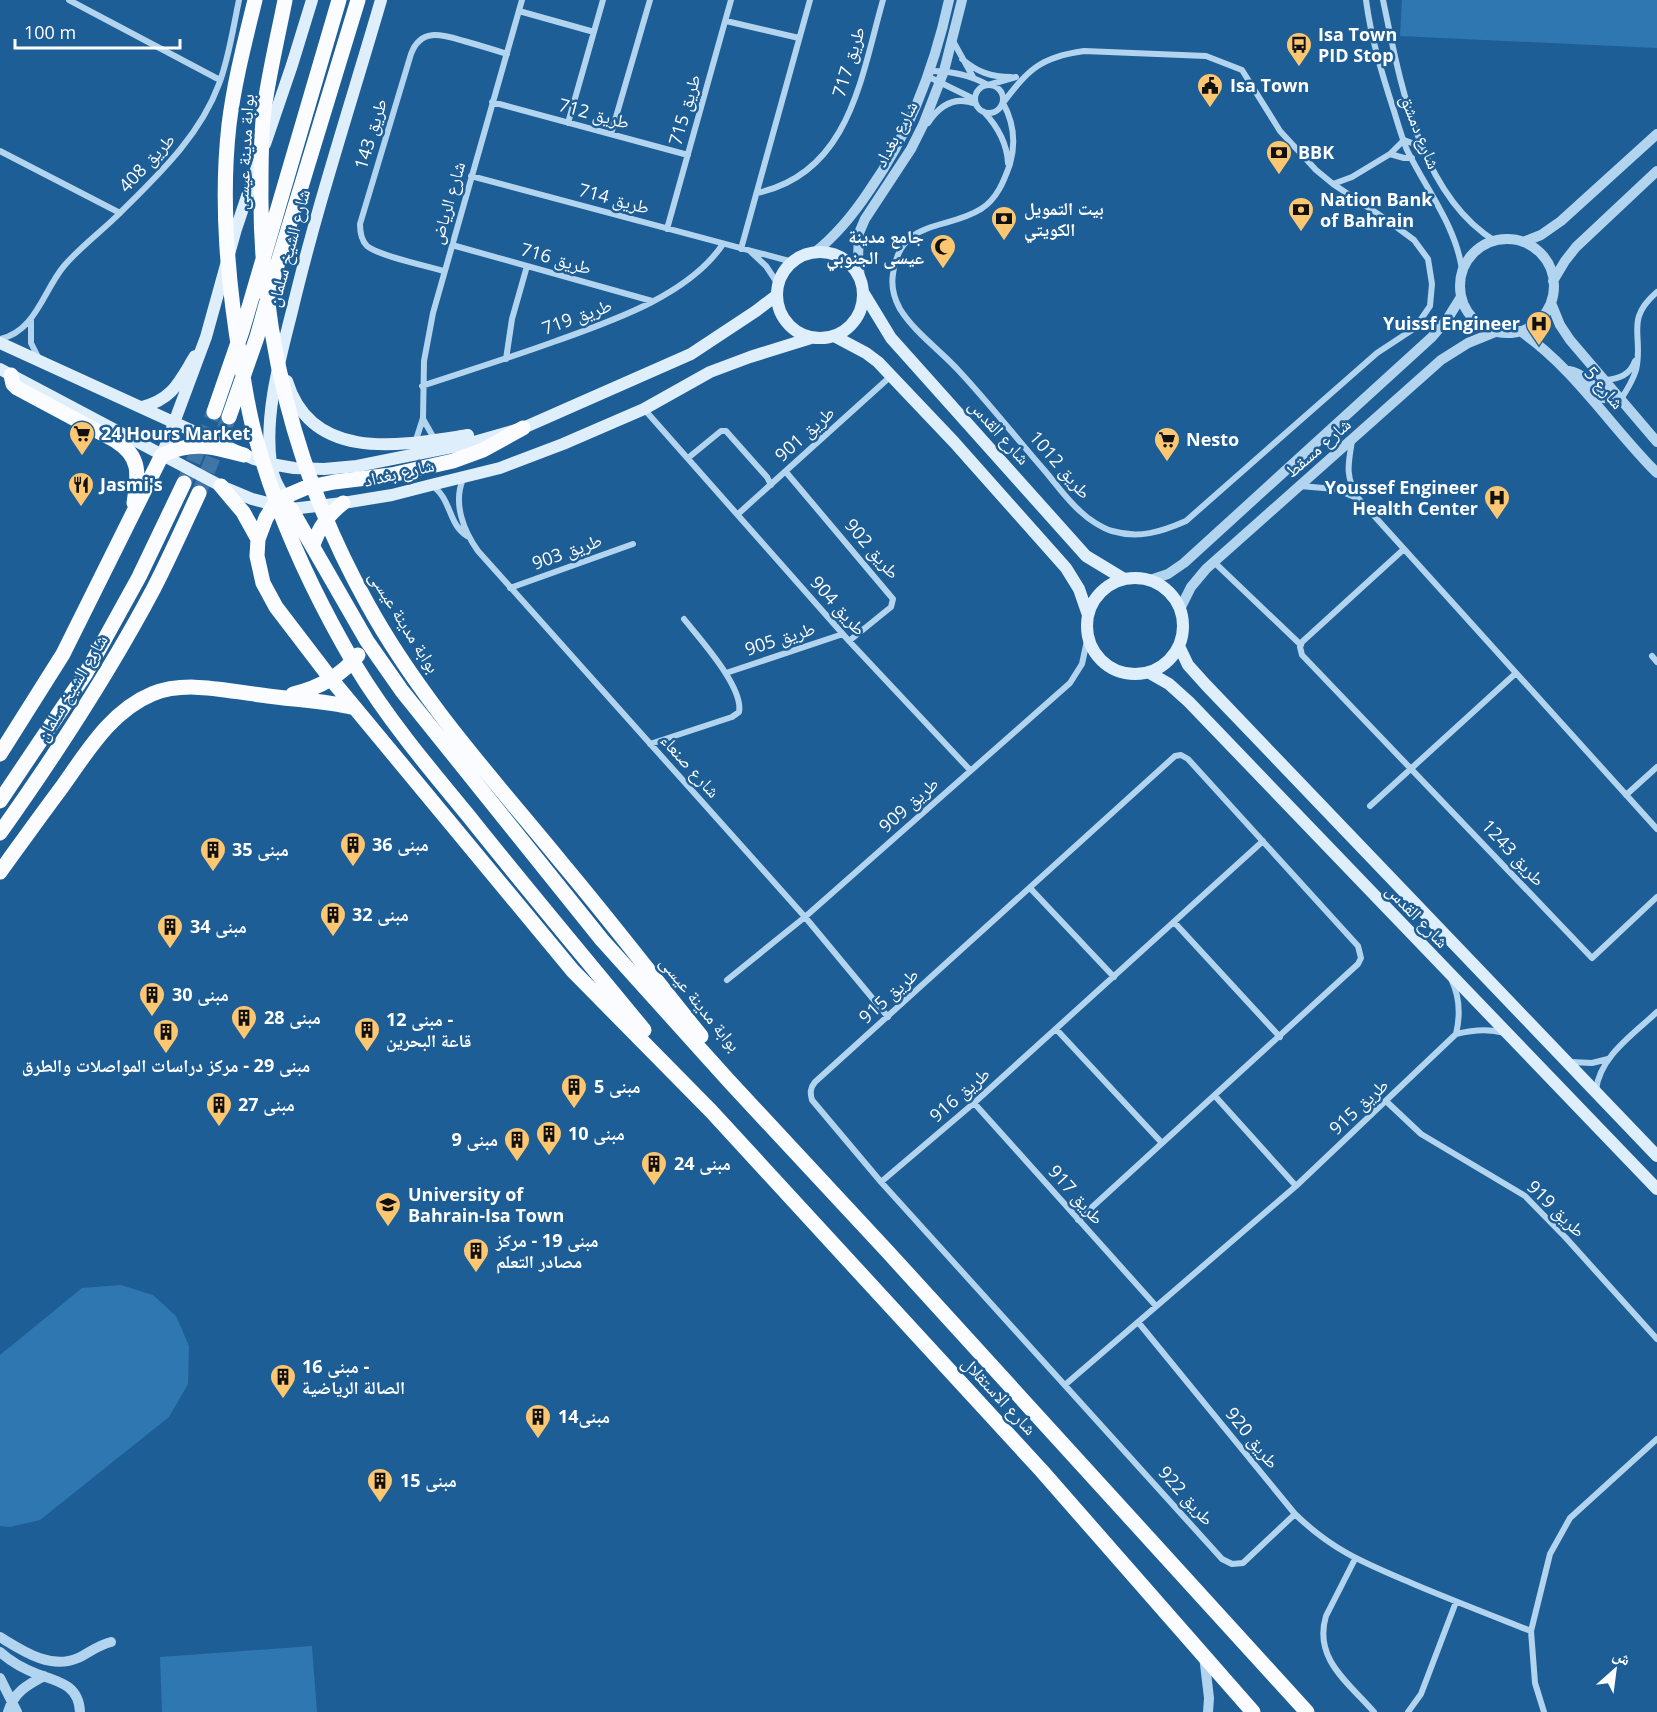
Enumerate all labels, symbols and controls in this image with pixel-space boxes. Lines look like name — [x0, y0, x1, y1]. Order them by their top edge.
scale bar — [15, 12, 180, 50]
text: 100 m — [24, 20, 76, 44]
place label: Isa Town PID Stop — [1318, 22, 1397, 67]
street label: طريق 717 — [826, 24, 870, 100]
bus stop icon: Isa Town PID Stop — [1284, 30, 1314, 68]
public building icon: Isa Town — [1195, 71, 1225, 109]
street label: طريق 715 — [663, 72, 706, 148]
place label: Isa Town — [1230, 73, 1309, 97]
street label: شارع دمشق — [1395, 91, 1447, 172]
street label: طريق 712 — [556, 92, 632, 134]
street label: بوابة مدينة عيسى — [229, 93, 259, 211]
street label: طريق 143 — [348, 96, 392, 172]
street label: شارع بغداد — [868, 96, 923, 171]
street label: طريق 408 — [113, 128, 180, 197]
bank icon: BBK — [1264, 138, 1294, 176]
place label: BBK — [1298, 140, 1334, 164]
street label: شارع الرياض — [424, 159, 470, 247]
street label: طريق 714 — [576, 177, 652, 219]
street label: شارع الشيخ سلمان — [261, 186, 316, 309]
place label: Nation Bank of Bahrain — [1320, 187, 1433, 232]
bank icon: Nation Bank of Bahrain — [1286, 195, 1316, 233]
place label: بيت التمويل الكويتي — [1024, 196, 1104, 244]
bank icon: بيت التمويل الكويتي — [989, 204, 1019, 242]
place label: جامع مدينة عيسى الجنوبي — [826, 224, 924, 272]
mosque icon: جامع مدينة عيسى الجنوبي — [928, 232, 958, 270]
street label: طريق 716 — [518, 237, 594, 280]
street label: طريق 719 — [539, 292, 615, 340]
hospital icon: Yuissf Engineer — [1524, 309, 1554, 347]
place label: Yuissf Engineer — [1383, 311, 1520, 335]
street label: شارع 5 — [1580, 361, 1630, 414]
street label: شارع القدس — [964, 393, 1036, 469]
street label: طريق 901 — [769, 400, 839, 466]
street label: شارع مسقط — [1279, 412, 1355, 483]
supermarket icon: 24 Hours Market — [67, 419, 97, 457]
place label: 24 Hours Market — [101, 421, 251, 445]
street label: طريق 1012 — [1025, 425, 1097, 503]
supermarket icon: Nesto — [1152, 425, 1182, 463]
place label: Nesto — [1186, 427, 1239, 451]
street label: شارع بغداد — [361, 452, 436, 492]
restaurant icon: Jasmi's — [66, 470, 96, 508]
place label: Jasmi's — [98, 472, 163, 496]
place label: Youssef Engineer Health Center — [1325, 475, 1478, 520]
hospital icon: Youssef Engineer Health Center — [1482, 483, 1512, 521]
street label: طريق 902 — [840, 513, 906, 584]
street label: طريق 903 — [529, 527, 605, 575]
street label: بوابة مدينة عيسى — [364, 566, 446, 677]
street label: طريق 904 — [806, 570, 872, 640]
street label: طريق 905 — [742, 615, 818, 661]
street label: شارع الشيخ سلمان — [30, 629, 113, 746]
street label: شارع صنعاء — [656, 728, 726, 802]
street label: طريق 909 — [873, 771, 943, 837]
street label: طريق 1243 — [1477, 814, 1551, 891]
building icon: مبنى 36 — [338, 830, 368, 868]
place label: مبنى 36 — [372, 832, 429, 856]
building icon: مبنى 35 — [198, 835, 228, 873]
place label: مبنى 35 — [232, 837, 289, 861]
street label: شارع القدس — [1381, 878, 1454, 953]
building icon: مبنى 32 — [318, 900, 348, 938]
place label: مبنى 32 — [352, 902, 409, 926]
building icon: مبنى 34 — [155, 912, 185, 950]
place label: مبنى 34 — [190, 914, 247, 938]
street label: بوابة مدينة عيسى — [655, 951, 747, 1056]
street label: طريق 915 — [853, 962, 923, 1028]
building icon: مبنى 30 — [137, 980, 167, 1018]
place label: مبنى 30 — [172, 982, 229, 1006]
building icon: مبنى 28 — [229, 1003, 259, 1041]
place label: مبنى 28 — [264, 1005, 321, 1029]
place label: مبنى 12 - قاعة البحرين — [386, 1007, 471, 1052]
building icon: مبنى 12 - قاعة البحرين — [352, 1015, 382, 1053]
building icon: مبنى 29 - مركز دراسات المواصلات والطرق — [151, 1017, 181, 1055]
place label: مبنى 29 - مركز دراسات المواصلات والطرق — [22, 1053, 310, 1077]
street label: طريق 916 — [924, 1061, 995, 1127]
building icon: مبنى 5 — [559, 1072, 589, 1110]
street label: طريق 915 — [1324, 1073, 1393, 1140]
place label: مبنى 5 — [594, 1074, 640, 1098]
building icon: مبنى 27 — [204, 1090, 234, 1128]
place label: مبنى 27 — [238, 1092, 295, 1116]
building icon: مبنى 10 — [534, 1119, 564, 1157]
place label: مبنى 10 — [568, 1121, 625, 1145]
building icon: مبنى 9 — [502, 1125, 532, 1163]
place label: مبنى 9 — [452, 1127, 498, 1151]
building icon: مبنى 24 — [639, 1149, 669, 1187]
place label: مبنى 24 — [674, 1151, 731, 1175]
street label: طريق 917 — [1044, 1159, 1110, 1229]
street label: طريق 919 — [1522, 1174, 1591, 1242]
place label: University of Bahrain-Isa Town — [408, 1182, 564, 1227]
school or university icon: University of Bahrain-Isa Town — [373, 1190, 403, 1228]
place label: مبنى 19 - مركز مصادر التعلم — [495, 1228, 599, 1274]
building icon: مبنى 19 - مركز مصادر التعلم — [461, 1236, 491, 1274]
street label: شارع الاستقلال — [957, 1351, 1042, 1440]
place label: مبنى 16 - الصالة الرياضية — [302, 1354, 405, 1399]
building icon: مبنى 16 - الصالة الرياضية — [268, 1362, 298, 1400]
building icon: مبنى14 — [523, 1402, 553, 1440]
street label: طريق 920 — [1221, 1402, 1285, 1473]
place label: مبنى14 — [558, 1404, 610, 1428]
street label: طريق 922 — [1154, 1460, 1220, 1530]
building icon: مبنى 15 — [365, 1466, 395, 1504]
place label: مبنى 15 — [400, 1468, 457, 1492]
north arrow — [1585, 1640, 1645, 1700]
text: ش — [1609, 1643, 1635, 1670]

